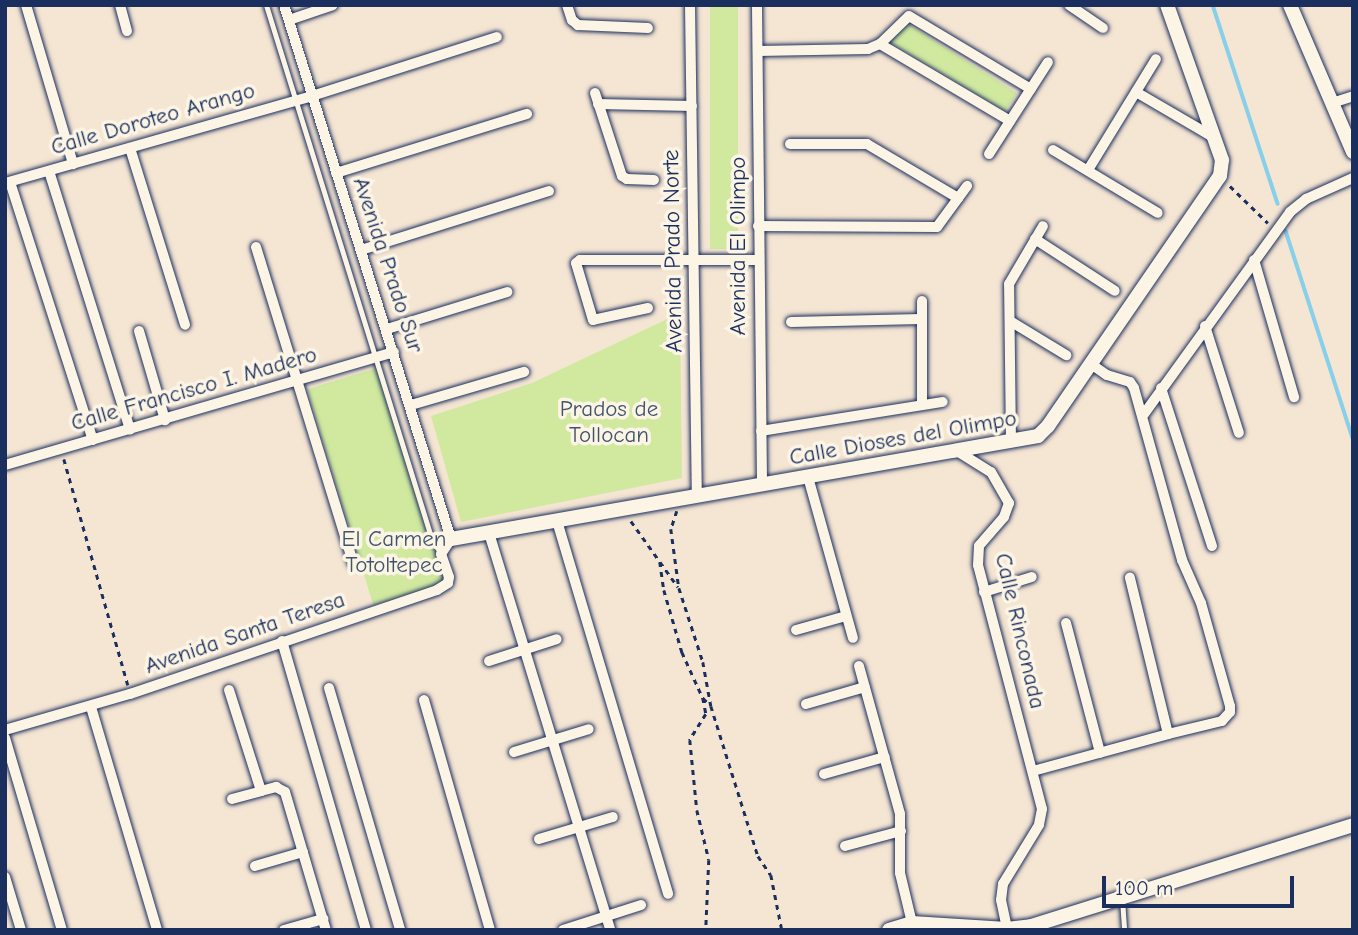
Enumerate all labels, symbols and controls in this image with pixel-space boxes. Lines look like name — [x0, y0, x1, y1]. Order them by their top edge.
street label: Calle Doroteo Arango — [48, 77, 258, 161]
street label: Avenida Prado Norte — [657, 149, 689, 353]
street label: Avenida El Olimpo — [724, 157, 752, 335]
street label: Avenida Prado Sur — [347, 174, 429, 356]
street label: Calle Francisco I. Madero — [68, 341, 320, 437]
park label: Prados de Tollocan — [560, 395, 658, 449]
street label: Calle Dioses del Olimpo — [787, 404, 1019, 472]
park label: El Carmen Totoltepec — [342, 525, 446, 579]
street label: Calle Rinconada — [989, 551, 1051, 711]
street label: Avenida Santa Teresa — [141, 586, 349, 680]
scale bar — [1106, 862, 1298, 906]
text: 100 m — [1115, 876, 1173, 900]

